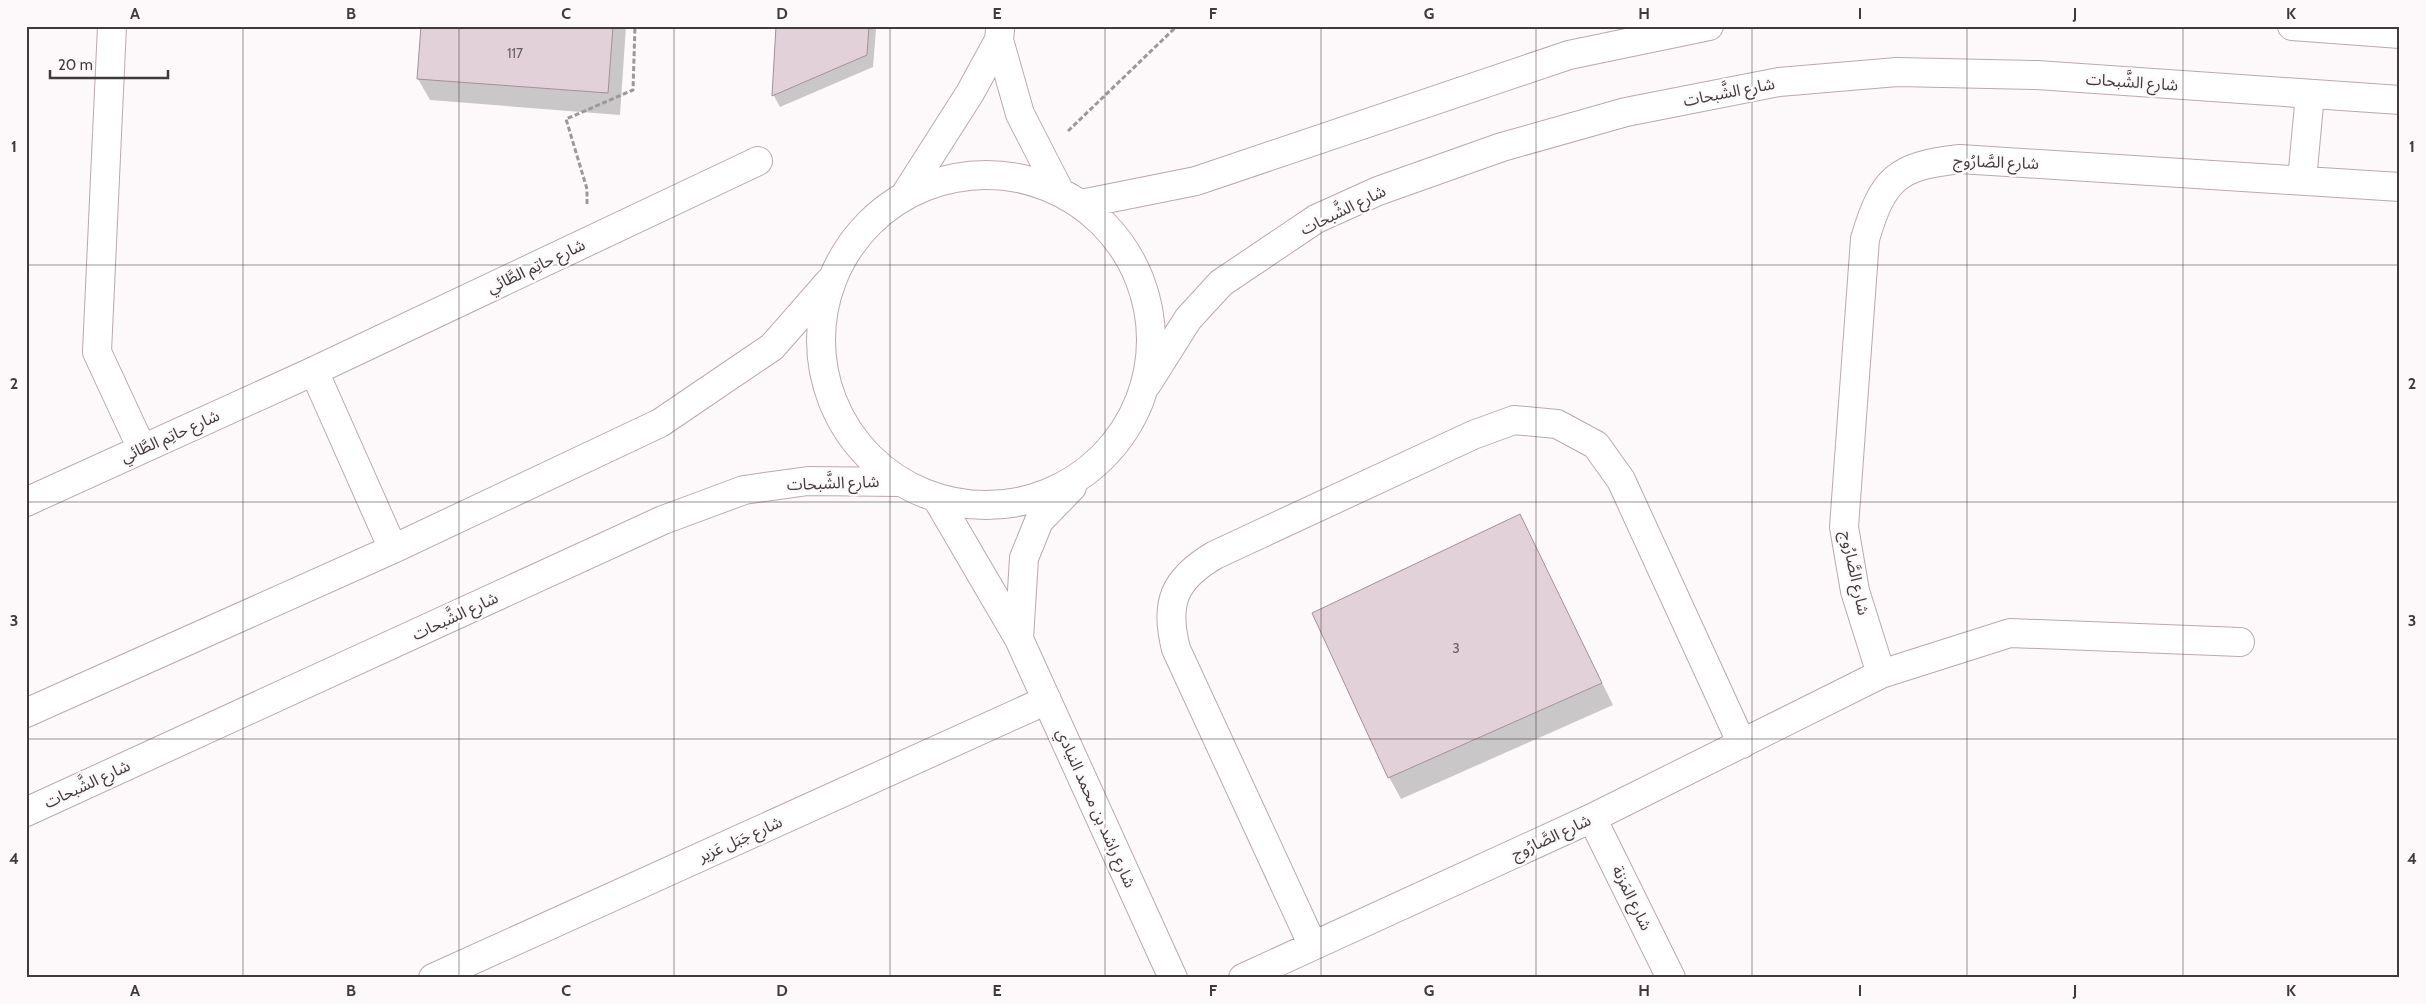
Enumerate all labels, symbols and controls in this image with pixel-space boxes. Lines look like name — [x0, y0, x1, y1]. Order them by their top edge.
text: A — [130, 4, 140, 23]
text: B — [346, 4, 356, 23]
text: C — [561, 4, 571, 23]
text: D — [776, 4, 788, 23]
text: E — [992, 4, 1002, 23]
text: F — [1209, 4, 1218, 23]
text: G — [1424, 4, 1434, 23]
text: H — [1638, 4, 1650, 23]
text: I — [1858, 4, 1862, 23]
text: J — [2072, 4, 2077, 23]
text: K — [2286, 4, 2296, 23]
house number: 117 — [507, 44, 523, 62]
scale bar — [50, 48, 168, 80]
text: 20 m — [58, 56, 93, 74]
street label: شارع الشَّبحات — [2085, 66, 2179, 98]
street label: شارع الشَّبحات — [1681, 71, 1777, 113]
text: 1 — [11, 137, 17, 156]
text: 1 — [2409, 137, 2415, 156]
street label: شارع الصَّارُوج — [1953, 151, 2039, 176]
street label: شارع الشَّبحات — [1296, 178, 1390, 242]
street label: شارع حاتِم الطَّائي — [484, 235, 589, 300]
text: 2 — [10, 374, 18, 393]
text: 2 — [2408, 374, 2416, 393]
street label: شارع حاتِم الطَّائي — [118, 406, 224, 469]
street label: شارع الشَّبحات — [786, 469, 880, 497]
street label: شارع الصَّارُوج — [1834, 529, 1873, 618]
street label: شارع الشَّبحات — [408, 585, 502, 647]
text: 3 — [10, 611, 18, 630]
text: 3 — [2408, 611, 2416, 630]
house number: 3 — [1452, 639, 1460, 657]
street label: شارع راشد بن محمد النيادي — [1050, 726, 1140, 892]
street label: شارع الشَّبحات — [40, 753, 134, 815]
street label: شارع الصَّارُوج — [1508, 810, 1595, 866]
street label: شارع جَبَل عَزير — [694, 812, 786, 869]
text: 4 — [9, 849, 19, 868]
text: 4 — [2407, 849, 2417, 868]
street label: شارع المَزنة — [1605, 862, 1656, 935]
text: A — [130, 981, 140, 1000]
text: B — [346, 981, 356, 1000]
text: C — [561, 981, 571, 1000]
text: D — [776, 981, 788, 1000]
text: E — [992, 981, 1002, 1000]
text: F — [1209, 981, 1218, 1000]
text: G — [1424, 981, 1434, 1000]
text: H — [1638, 981, 1650, 1000]
text: I — [1858, 981, 1862, 1000]
text: J — [2072, 981, 2077, 1000]
text: K — [2286, 981, 2296, 1000]

